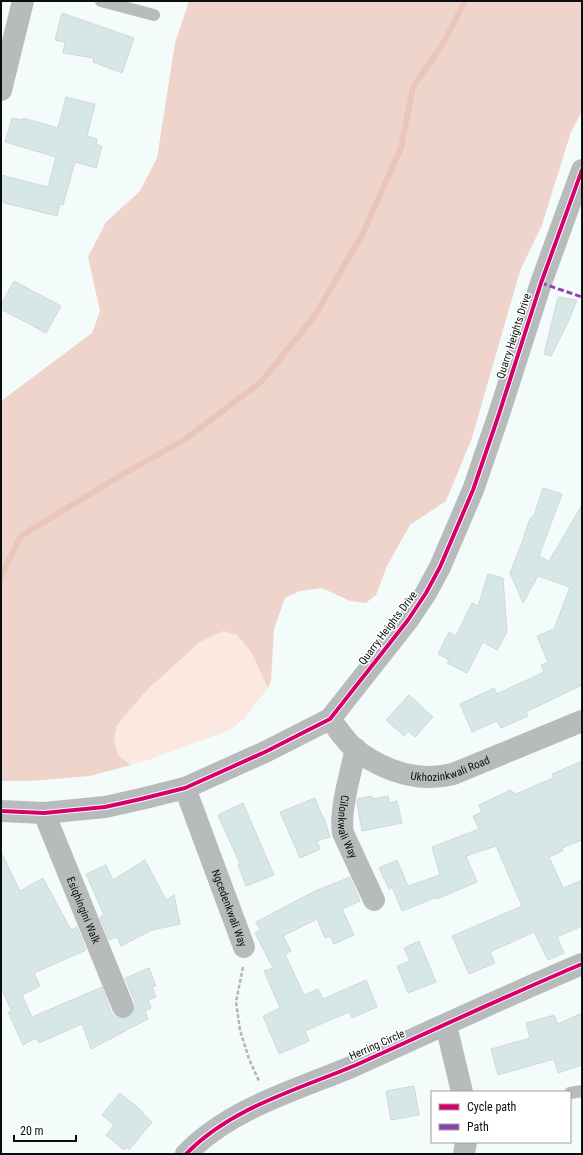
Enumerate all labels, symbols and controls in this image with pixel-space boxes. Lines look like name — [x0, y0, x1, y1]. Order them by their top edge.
street label: Quarry Heights Drive — [494, 292, 534, 380]
street label: Quarry Heights Drive — [356, 589, 420, 667]
street label: Ukhozinkwali Road — [410, 753, 491, 784]
street label: Cilonkwali Way — [336, 794, 360, 861]
street label: Ngcedenkwali Way — [209, 868, 250, 949]
street label: Esiqhingini Walk — [64, 875, 103, 946]
street label: Herring Circle — [347, 1027, 407, 1063]
legend — [431, 1091, 571, 1143]
text: Cycle path — [467, 1100, 517, 1114]
scale bar — [14, 1117, 76, 1143]
text: Path — [467, 1120, 489, 1134]
text: 20 m — [20, 1124, 44, 1138]

